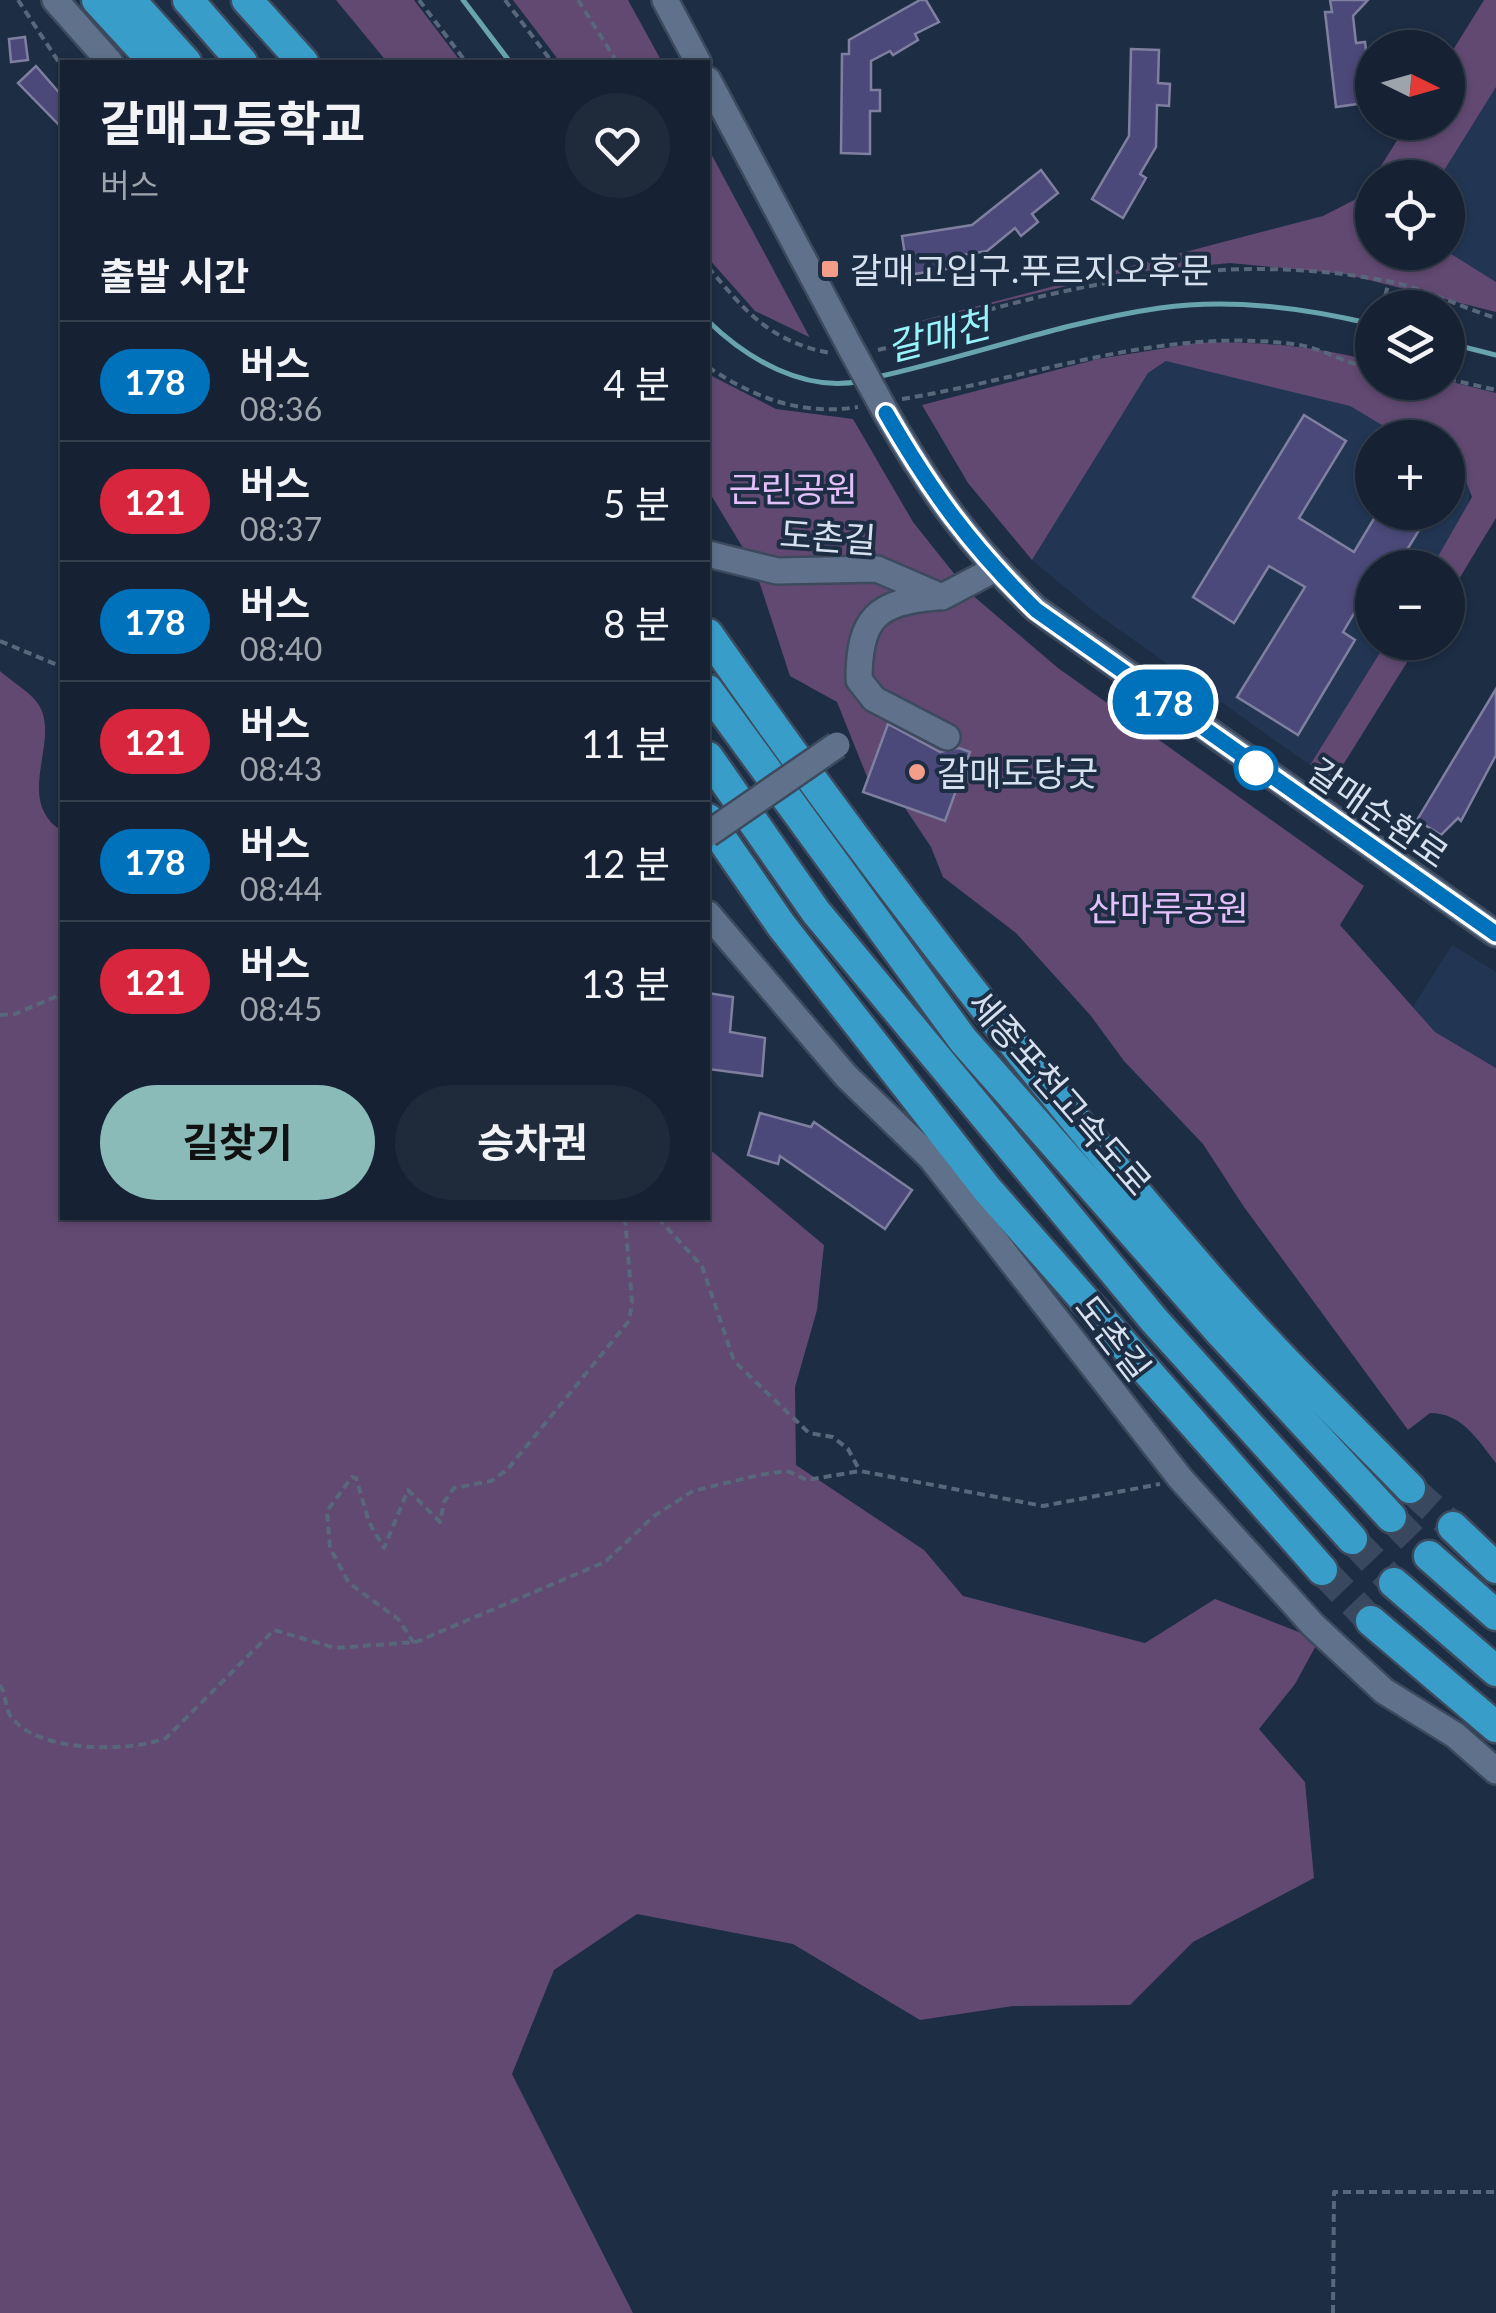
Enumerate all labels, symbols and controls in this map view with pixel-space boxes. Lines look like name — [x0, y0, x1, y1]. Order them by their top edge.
north arrow — [1355, 30, 1465, 140]
map controls — [1355, 30, 1465, 660]
button: heart — [565, 93, 670, 198]
text: 갈매고등학교 — [100, 94, 365, 151]
button: locate — [1355, 160, 1465, 270]
text: 버스 — [100, 165, 159, 204]
place label: 갈매고입구.푸르지오후문 — [850, 248, 1212, 290]
text: 출발 시간 — [100, 252, 249, 298]
marker: 갈매고입구.푸르지오후문 — [819, 258, 841, 280]
button: layers — [1355, 290, 1465, 400]
water label: 갈매천 — [882, 298, 998, 369]
text: 버스 — [240, 340, 310, 386]
text: 178 — [125, 360, 185, 402]
text: 4 분 — [603, 360, 670, 406]
text: 08:36 — [240, 389, 322, 428]
button: + — [1355, 420, 1465, 530]
text: 버스 — [240, 460, 310, 506]
park label: 근린공원 — [729, 467, 857, 509]
text: 121 — [125, 480, 185, 522]
text: 5 분 — [603, 480, 670, 526]
text: 08:37 — [240, 509, 322, 548]
street label: 도촌길 — [778, 512, 878, 560]
button: − — [1355, 550, 1465, 660]
text: 버스 — [240, 580, 310, 626]
text: 178 — [125, 600, 185, 642]
text: 8 분 — [603, 600, 670, 646]
text: 08:40 — [240, 629, 322, 668]
line badge: 178 — [1106, 670, 1220, 734]
text: 178 — [1133, 681, 1193, 723]
text: 버스 — [240, 700, 310, 746]
text: 121 — [125, 720, 185, 762]
text: 11 분 — [581, 720, 670, 766]
unlabelled marker — [1235, 747, 1277, 789]
text: 08:43 — [240, 749, 322, 788]
street label: 갈매순환로 — [1301, 749, 1457, 875]
place label: 갈매도당굿 — [937, 751, 1098, 793]
marker: 갈매도당굿 — [906, 761, 928, 783]
text: 버스 — [240, 820, 310, 866]
text: 178 — [125, 840, 185, 882]
text: 12 분 — [581, 840, 670, 886]
text: 08:44 — [240, 869, 322, 908]
park label: 산마루공원 — [1087, 886, 1249, 928]
text: 버스 — [240, 940, 310, 986]
text: 121 — [125, 960, 185, 1002]
text: 13 분 — [581, 960, 670, 1006]
street label: 세종포천고속도로 — [961, 981, 1161, 1203]
text: 08:45 — [240, 989, 322, 1028]
button: 길찾기 — [100, 1085, 375, 1200]
button: 승차권 — [395, 1085, 670, 1200]
street label: 도촌길 — [1068, 1286, 1160, 1388]

